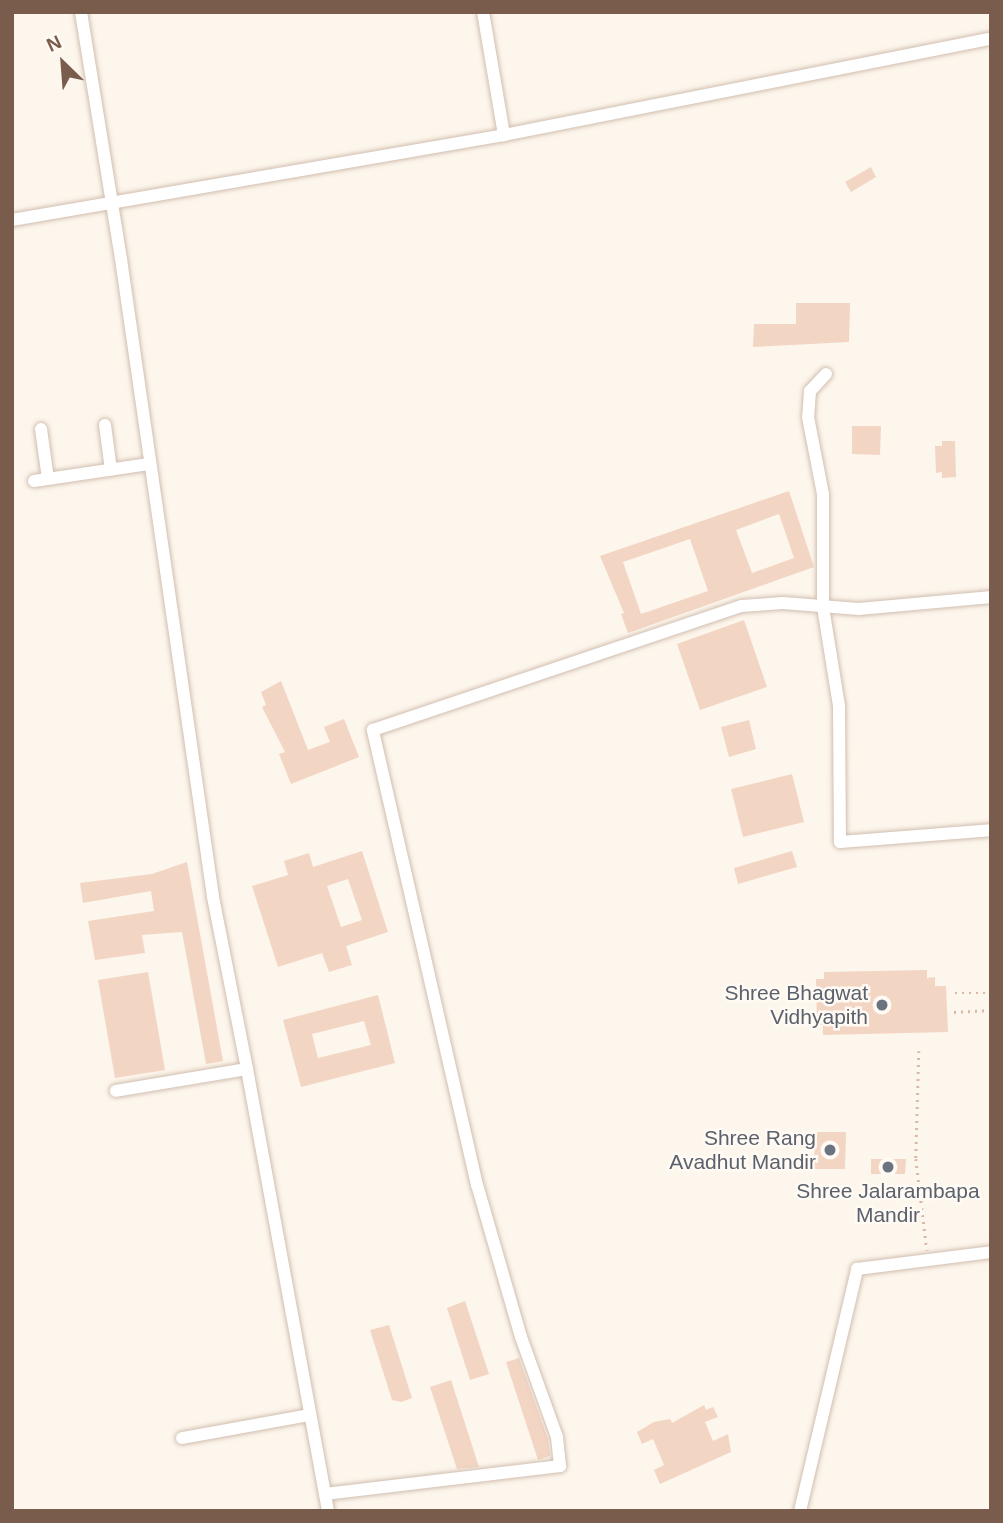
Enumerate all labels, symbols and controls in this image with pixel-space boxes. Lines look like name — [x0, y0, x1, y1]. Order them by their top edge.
north arrow — [28, 28, 98, 98]
text: N — [43, 31, 65, 56]
place label: Shree Bhagwat Vidhyapith — [724, 980, 868, 1030]
marker: Shree Bhagwat Vidhyapith — [874, 997, 890, 1013]
place label: Shree Rang Avadhut Mandir — [669, 1125, 816, 1175]
marker: Shree Rang Avadhut Mandir — [822, 1142, 838, 1158]
marker: Shree Jalarambapa Mandir — [880, 1159, 896, 1175]
place label: Shree Jalarambapa Mandir — [796, 1178, 980, 1228]

